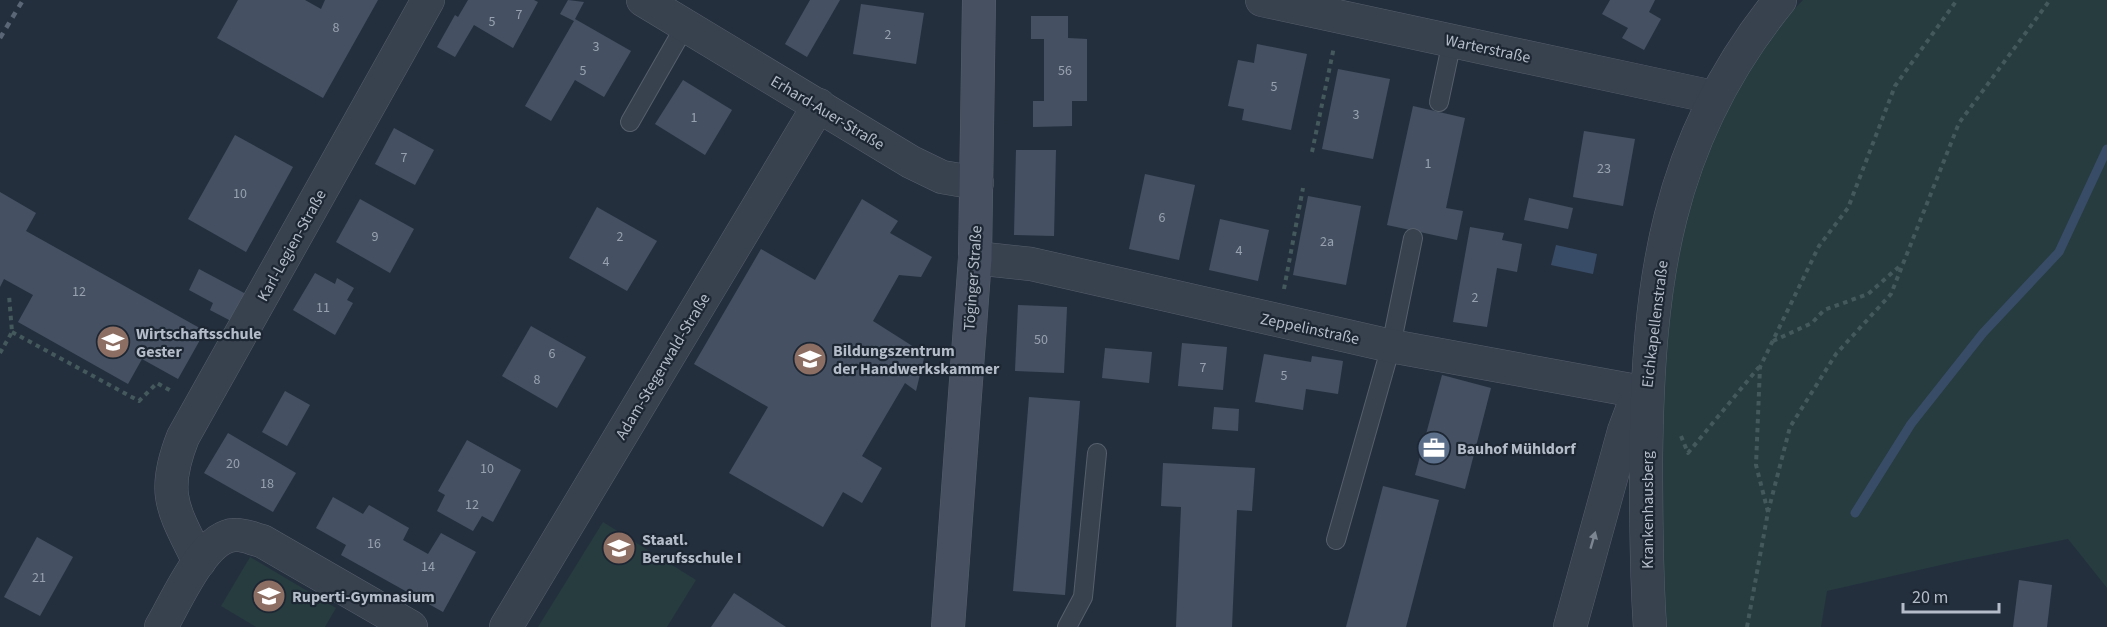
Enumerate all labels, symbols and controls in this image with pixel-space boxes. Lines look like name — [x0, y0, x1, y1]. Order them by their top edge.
house number: 7 — [516, 5, 523, 25]
house number: 5 — [489, 12, 496, 32]
house number: 8 — [333, 18, 340, 38]
house number: 2 — [885, 25, 892, 45]
street label: Warterstraße — [1443, 29, 1533, 69]
house number: 3 — [593, 37, 600, 57]
house number: 5 — [580, 61, 587, 81]
house number: 56 — [1058, 61, 1072, 81]
street label: Erhard-Auer-Straße — [767, 70, 889, 156]
house number: 5 — [1271, 77, 1278, 97]
house number: 3 — [1353, 105, 1360, 125]
house number: 1 — [691, 108, 698, 128]
house number: 7 — [401, 148, 408, 168]
house number: 1 — [1425, 154, 1432, 174]
house number: 23 — [1597, 159, 1611, 179]
house number: 10 — [233, 184, 247, 204]
street label: Karl-Legien-Straße — [252, 186, 332, 305]
house number: 6 — [1159, 208, 1166, 228]
street label: Töginger Straße — [958, 225, 988, 331]
house number: 9 — [372, 227, 379, 247]
house number: 2 — [617, 227, 624, 247]
house number: 2a — [1320, 232, 1334, 252]
house number: 4 — [1236, 241, 1243, 261]
house number: 4 — [603, 252, 610, 272]
street label: Eichkapellenstraße — [1636, 259, 1674, 389]
house number: 12 — [72, 282, 86, 302]
house number: 2 — [1472, 288, 1479, 308]
street label: Adam-Stegerwald-Straße — [610, 289, 715, 444]
house number: 11 — [316, 298, 330, 318]
street label: Zeppelinstraße — [1258, 308, 1361, 350]
place label: Wirtschaftsschule Gester — [136, 323, 262, 363]
school or university icon: Wirtschaftsschule Gester — [95, 324, 131, 360]
house number: 50 — [1034, 330, 1048, 350]
place label: Bildungszentrum der Handwerkskammer — [833, 340, 1000, 380]
school or university icon: Bildungszentrum der Handwerkskammer — [792, 341, 828, 377]
house number: 6 — [549, 344, 556, 364]
house number: 7 — [1200, 358, 1207, 378]
house number: 5 — [1281, 366, 1288, 386]
house number: 8 — [534, 370, 541, 390]
office icon: Bauhof Mühldorf — [1416, 430, 1452, 466]
place label: Bauhof Mühldorf — [1457, 438, 1576, 460]
street label: Krankenhausberg — [1637, 451, 1659, 569]
house number: 20 — [226, 454, 240, 474]
house number: 10 — [480, 459, 494, 479]
house number: 18 — [260, 474, 274, 494]
house number: 12 — [465, 495, 479, 515]
place label: Staatl. Berufsschule I — [642, 529, 742, 569]
school or university icon: Staatl. Berufsschule I — [601, 530, 637, 566]
one-way arrow — [1589, 531, 1598, 549]
house number: 16 — [367, 534, 381, 554]
house number: 14 — [421, 557, 435, 577]
house number: 21 — [32, 568, 46, 588]
scale bar — [1903, 576, 1999, 614]
school or university icon: Ruperti-Gymnasium — [251, 578, 287, 614]
text: 20 m — [1912, 585, 1948, 610]
place label: Ruperti-Gymnasium — [292, 586, 435, 608]

